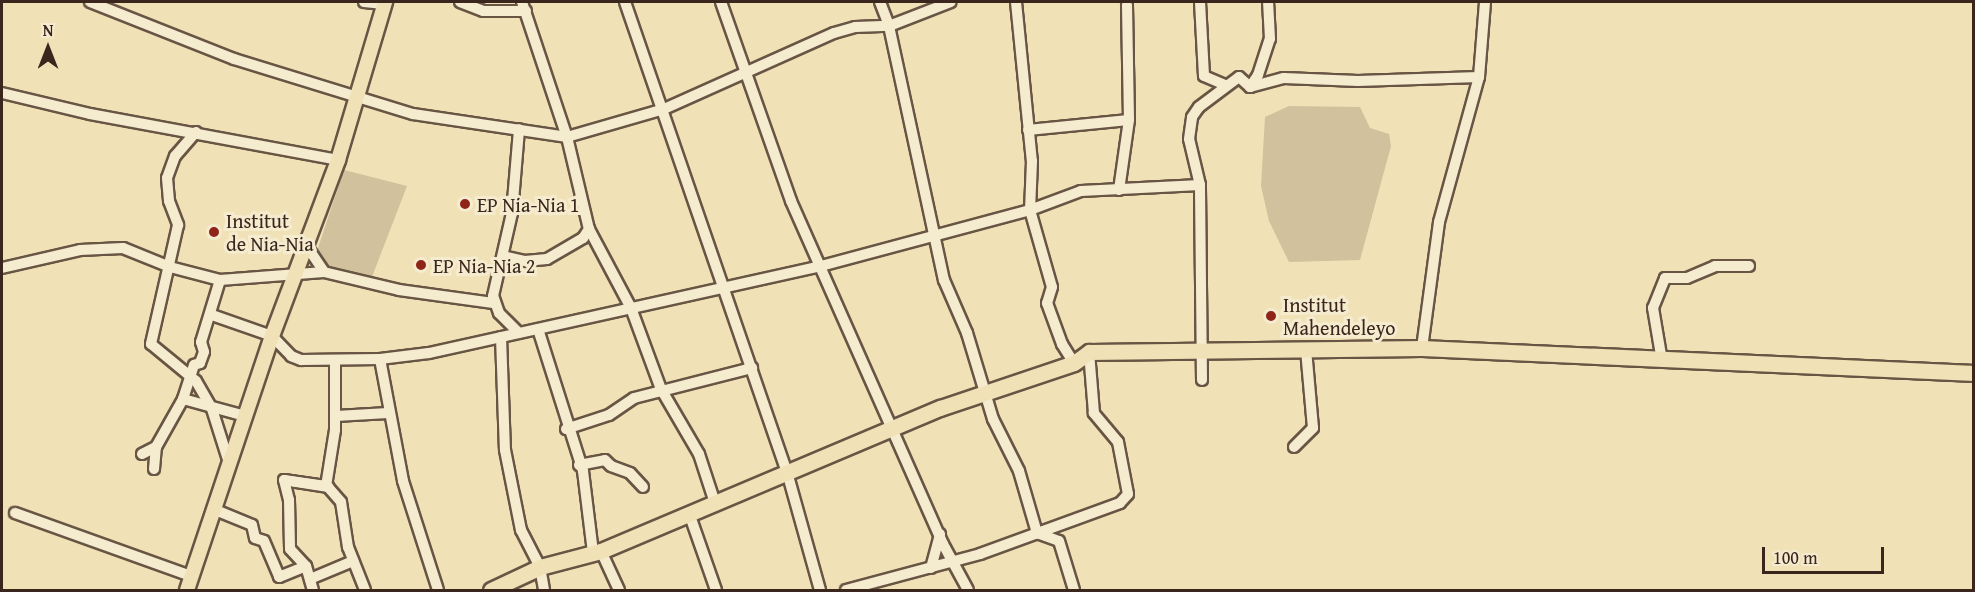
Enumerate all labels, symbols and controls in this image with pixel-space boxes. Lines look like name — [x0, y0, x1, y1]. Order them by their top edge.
north arrow — [18, 18, 78, 78]
text: N — [43, 18, 53, 42]
place label: EP Nia-Nia 1 — [477, 192, 579, 216]
marker: EP Nia-Nia 1 — [458, 197, 472, 211]
place label: Institut de Nia-Nia — [226, 208, 314, 255]
marker: Institut de Nia-Nia — [207, 225, 221, 239]
place label: EP Nia-Nia 2 — [433, 253, 535, 277]
marker: EP Nia-Nia 2 — [414, 258, 428, 272]
place label: Institut Mahendeleyo — [1283, 292, 1396, 339]
marker: Institut Mahendeleyo — [1264, 309, 1278, 323]
scale bar — [1765, 535, 1886, 573]
text: 100 m — [1773, 544, 1818, 571]

